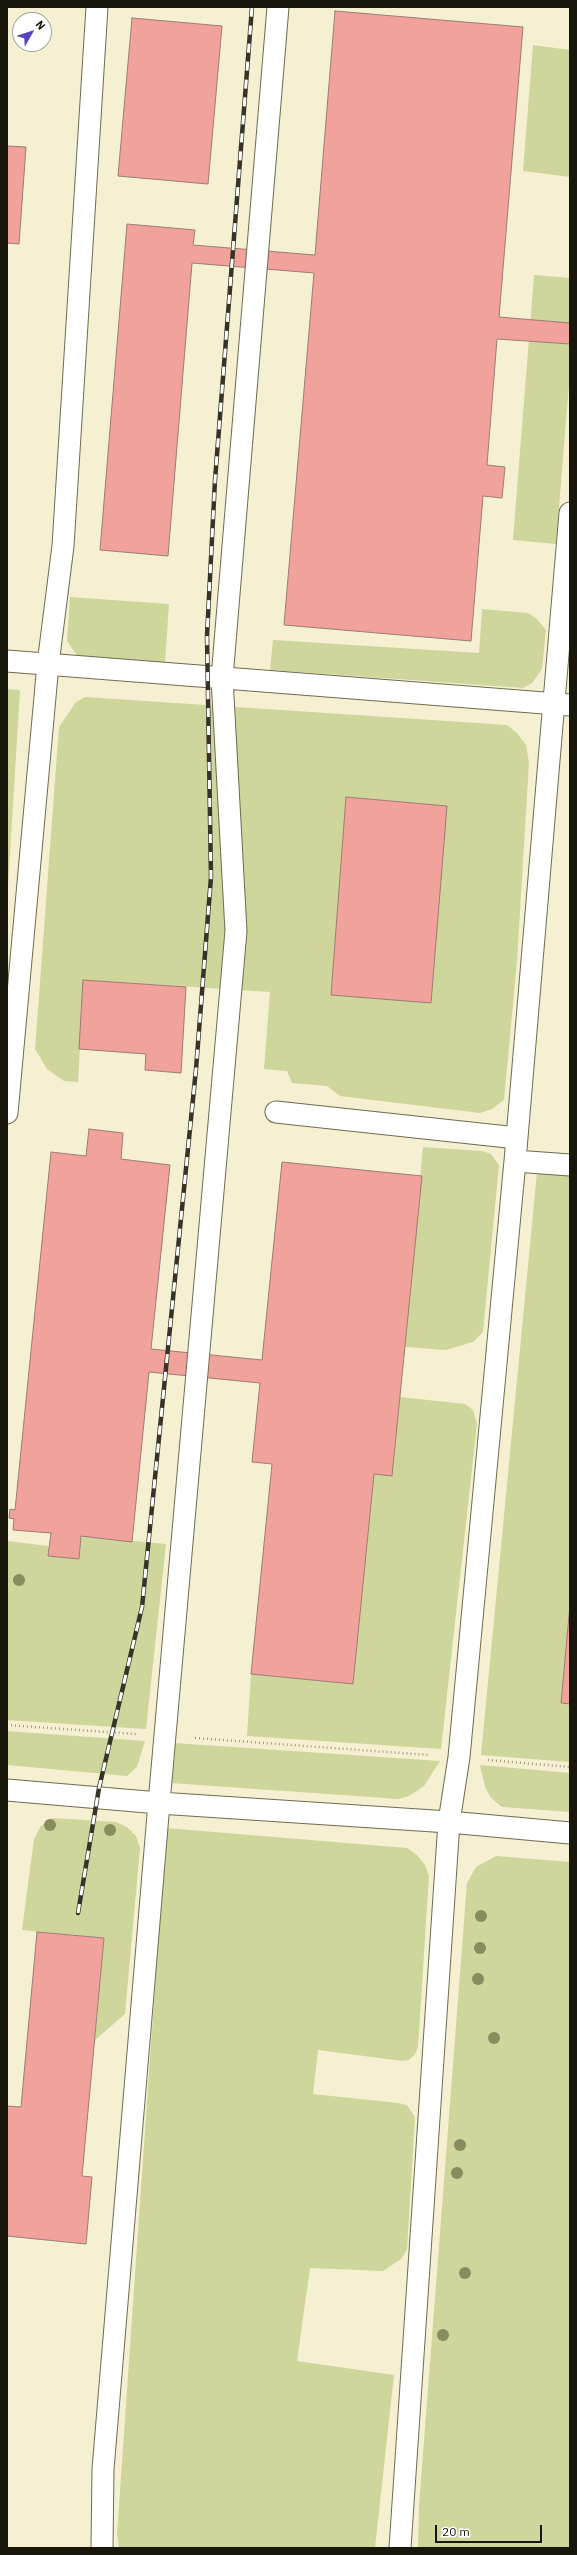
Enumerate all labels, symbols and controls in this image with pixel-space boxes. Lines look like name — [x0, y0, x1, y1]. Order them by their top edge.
north arrow — [12, 12, 52, 52]
text: N — [33, 18, 48, 33]
scale bar — [437, 2517, 544, 2543]
text: 20 m — [442, 2524, 470, 2539]

